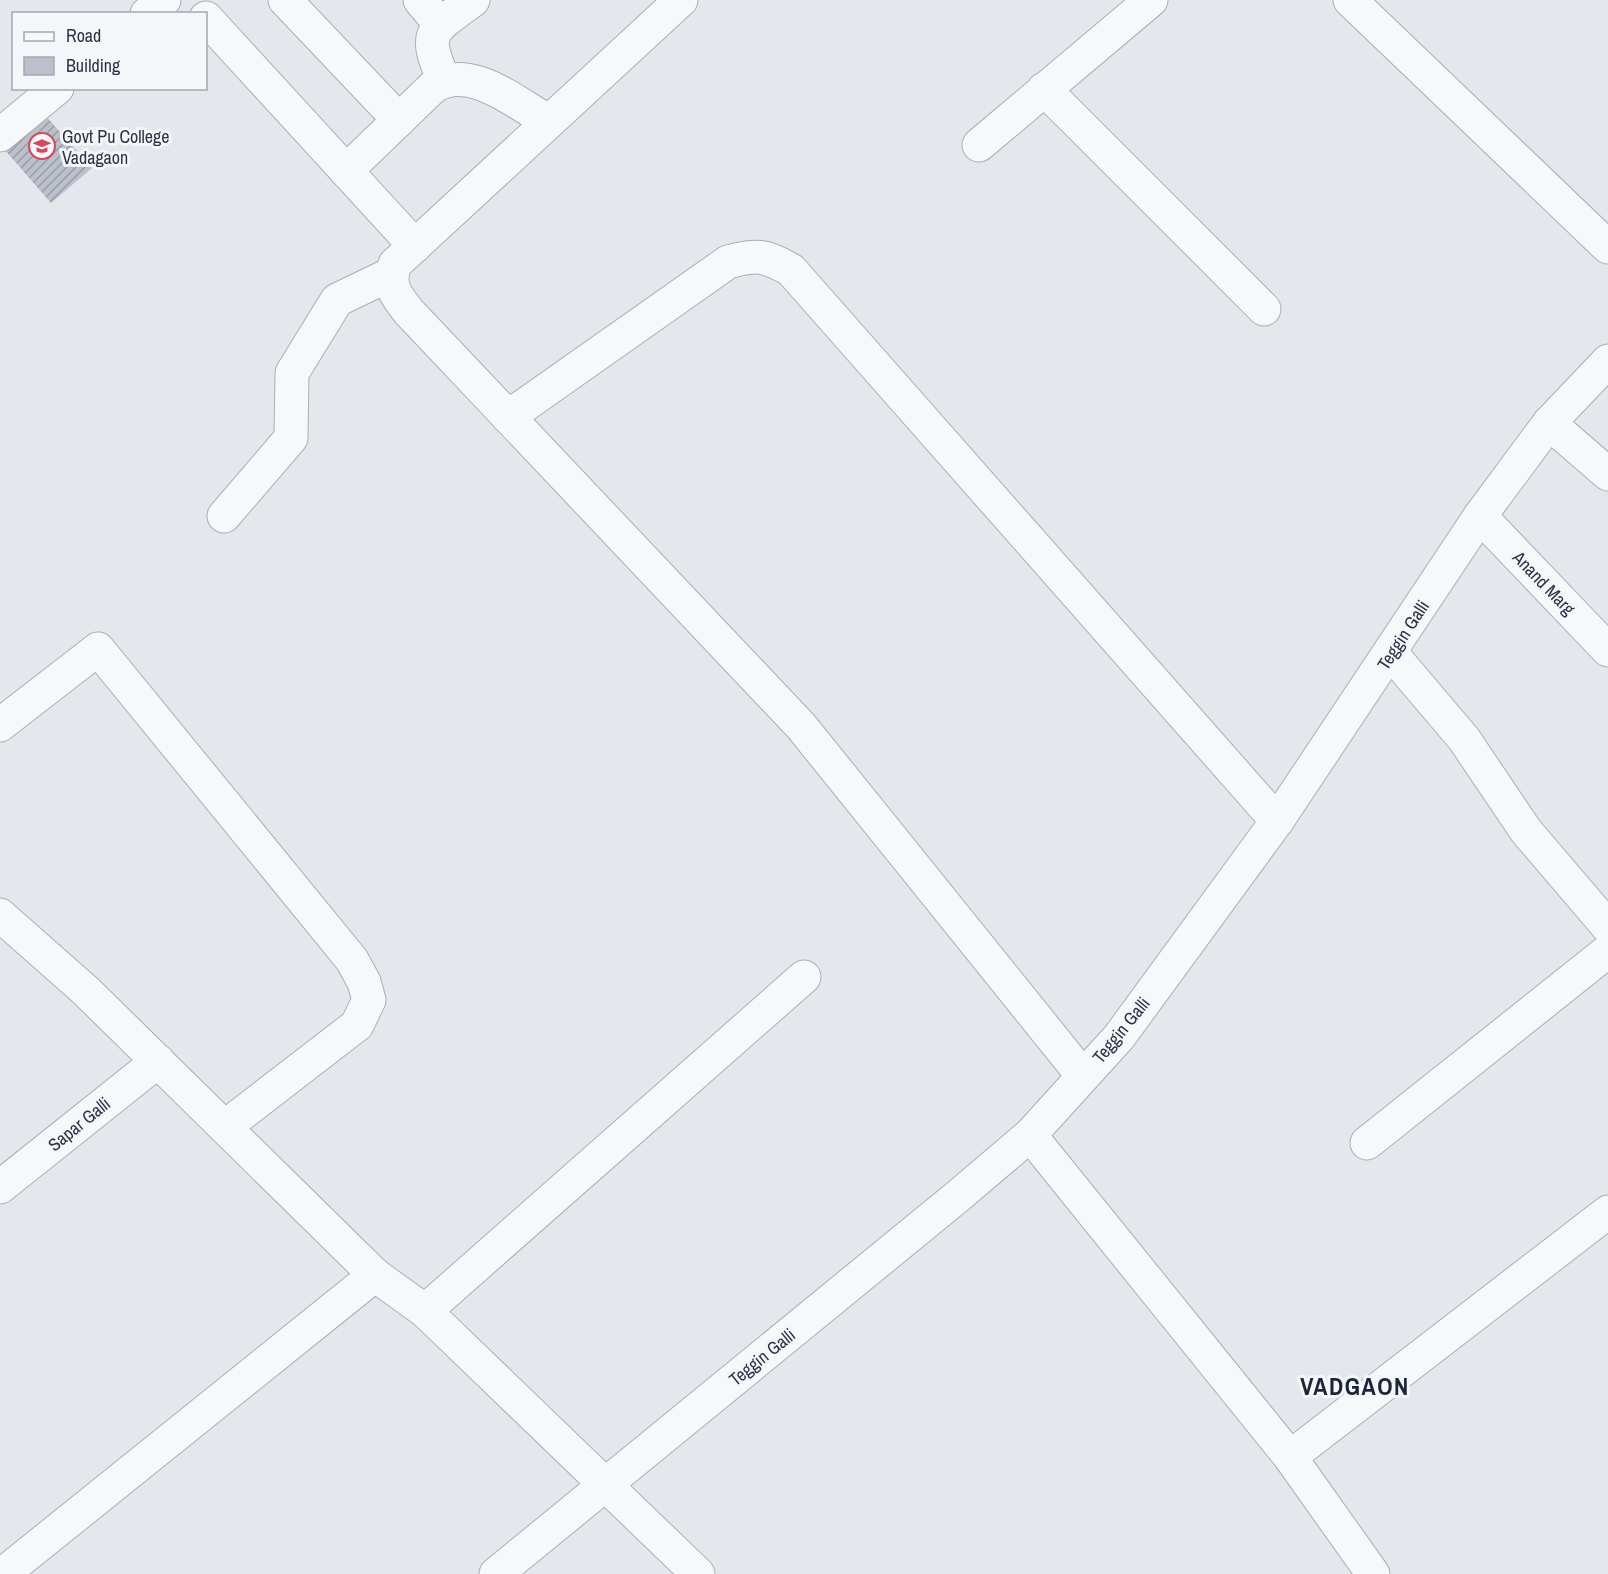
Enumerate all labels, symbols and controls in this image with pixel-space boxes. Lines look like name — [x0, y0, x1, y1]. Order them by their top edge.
legend — [12, 12, 207, 90]
text: Road — [66, 23, 101, 48]
text: Building — [66, 53, 121, 78]
place label: Govt Pu College Vadagaon — [62, 124, 169, 170]
school or university icon: Govt Pu College Vadagaon — [27, 131, 57, 161]
street label: Anand Marg — [1506, 545, 1581, 621]
street label: Teggin Galli — [1371, 595, 1435, 675]
street label: Teggin Galli — [1086, 992, 1156, 1068]
street label: Sapar Galli — [42, 1091, 116, 1157]
street label: Teggin Galli — [724, 1322, 800, 1392]
district label: VADGAON — [1300, 1370, 1410, 1402]

